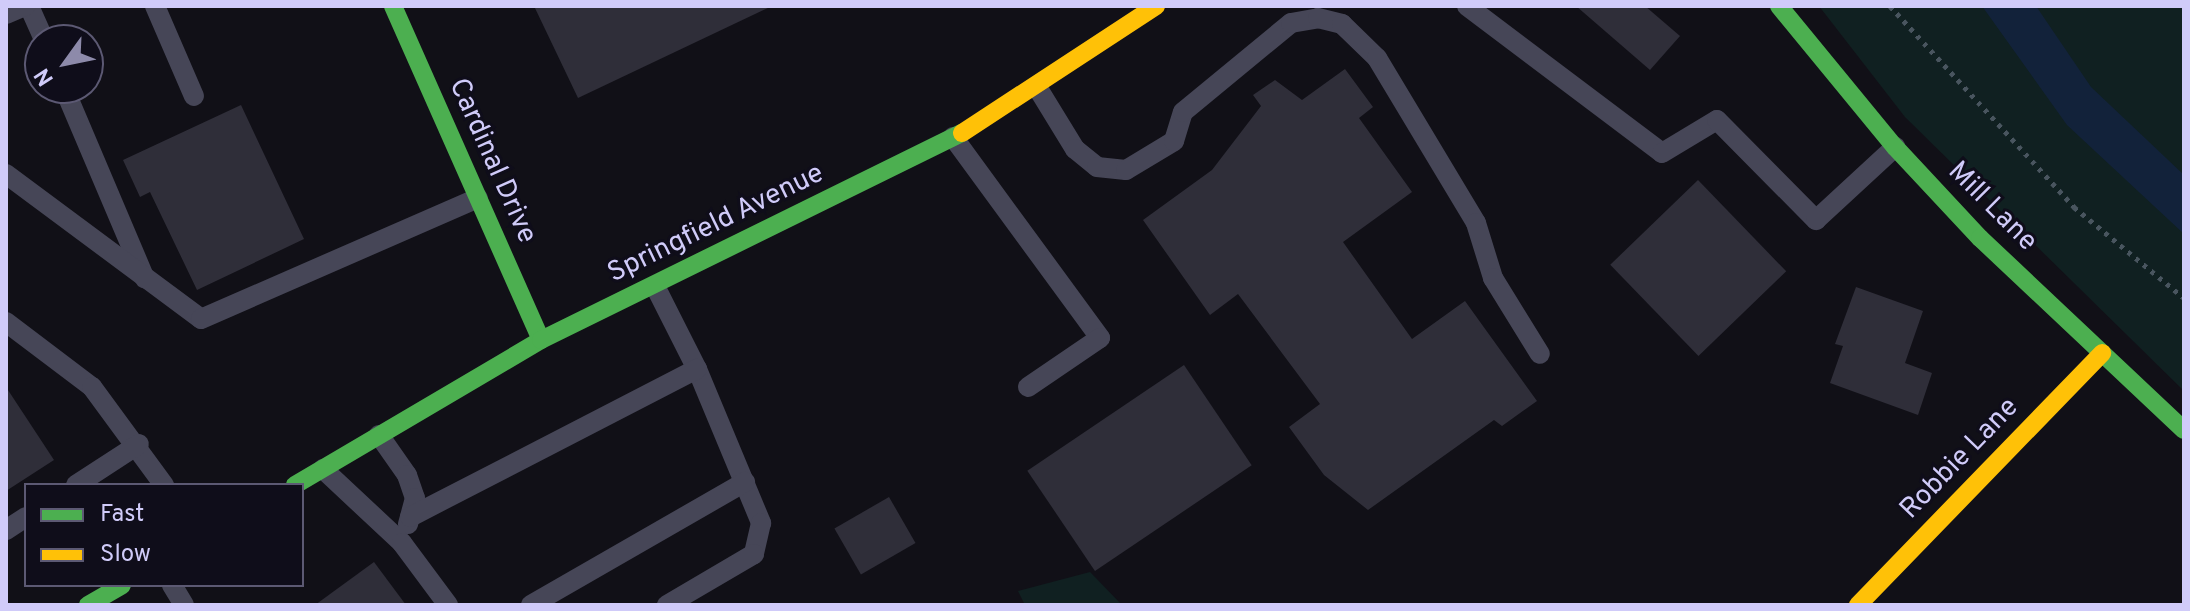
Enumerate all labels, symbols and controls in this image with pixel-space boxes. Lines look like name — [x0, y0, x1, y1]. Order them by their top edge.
north arrow — [24, 24, 104, 104]
text: N — [30, 62, 61, 90]
street label: Cardinal Drive — [441, 73, 543, 249]
street label: Mill Lane — [1940, 155, 2044, 259]
street label: Springfield Avenue — [602, 157, 830, 291]
street label: Robbie Lane — [1894, 391, 2026, 527]
legend — [24, 483, 304, 587]
text: Fast — [100, 500, 144, 530]
text: Slow — [100, 540, 151, 570]

